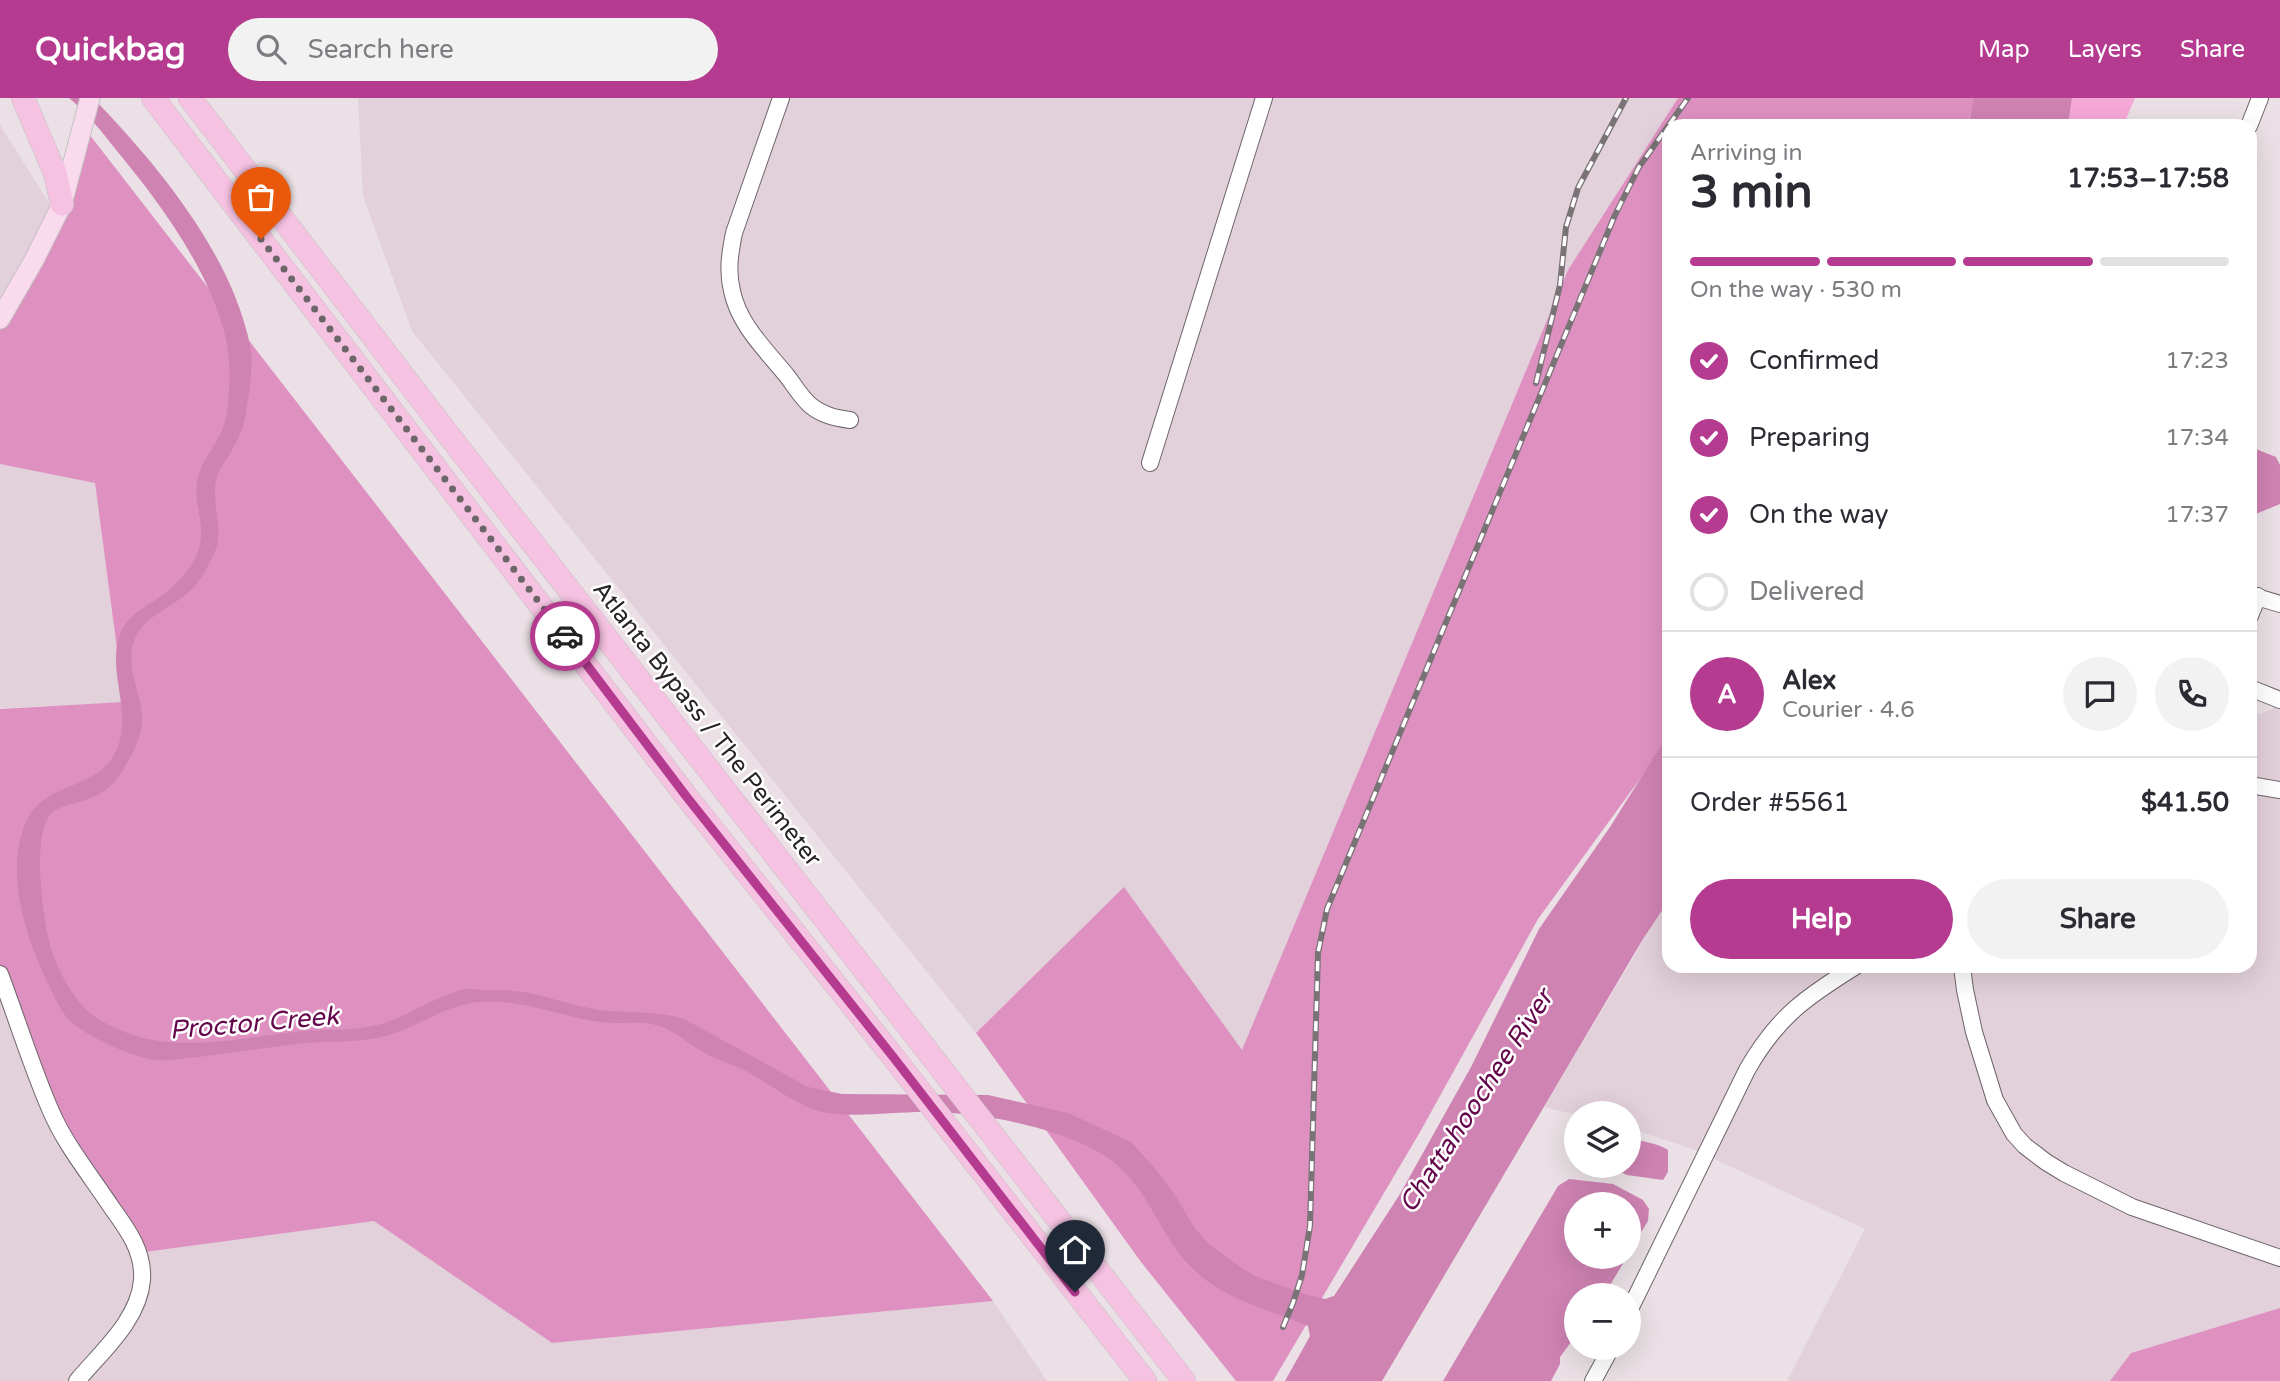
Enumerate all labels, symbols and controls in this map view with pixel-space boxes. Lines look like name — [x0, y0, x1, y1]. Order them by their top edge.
search box — [228, 18, 718, 81]
text: Quickbag — [35, 30, 186, 69]
icon: search — [252, 30, 290, 68]
text: Search here — [308, 34, 454, 65]
text: Map — [1978, 35, 2030, 64]
text: Layers — [2068, 35, 2142, 64]
text: Share — [2180, 35, 2245, 64]
text: Arriving in — [1690, 139, 1803, 167]
text: 17:53–17:58 — [2067, 163, 2229, 194]
text: 3 min — [1690, 165, 1813, 220]
pin — [231, 167, 291, 239]
icon: bag — [242, 178, 280, 216]
text: On the way · 530 m — [1690, 276, 1902, 304]
icon: check — [1690, 342, 1728, 380]
text: Confirmed — [1749, 345, 1879, 376]
text: 17:23 — [2165, 347, 2229, 375]
icon: check — [1690, 419, 1728, 457]
text: Preparing — [1749, 422, 1870, 453]
text: 17:34 — [2165, 424, 2229, 452]
icon: check — [1690, 496, 1728, 534]
text: On the way — [1749, 499, 1889, 530]
text: 17:37 — [2165, 501, 2229, 529]
street label: Atlanta Bypass / The Perimeter — [587, 576, 828, 873]
text: Delivered — [1749, 576, 1865, 607]
courier — [530, 601, 600, 671]
icon: car — [546, 617, 584, 655]
button: chat — [2063, 657, 2137, 731]
button: phone — [2155, 657, 2229, 731]
text: Alex — [1782, 665, 1836, 696]
text: A — [1717, 679, 1737, 710]
text: Courier · 4.6 — [1782, 696, 1915, 724]
text: Order #5561 — [1690, 787, 1850, 818]
text: $41.50 — [2141, 787, 2229, 818]
button: Help — [1690, 879, 1953, 959]
button: Share — [1967, 879, 2229, 959]
water label: Chattahoochee River — [1392, 981, 1561, 1218]
water label: Proctor Creek — [168, 1000, 342, 1046]
map controls — [1564, 1101, 1641, 1360]
button: layers — [1564, 1101, 1641, 1178]
button: + — [1564, 1192, 1641, 1269]
pin — [1045, 1220, 1105, 1292]
icon: home — [1056, 1231, 1094, 1269]
button: − — [1564, 1283, 1641, 1360]

